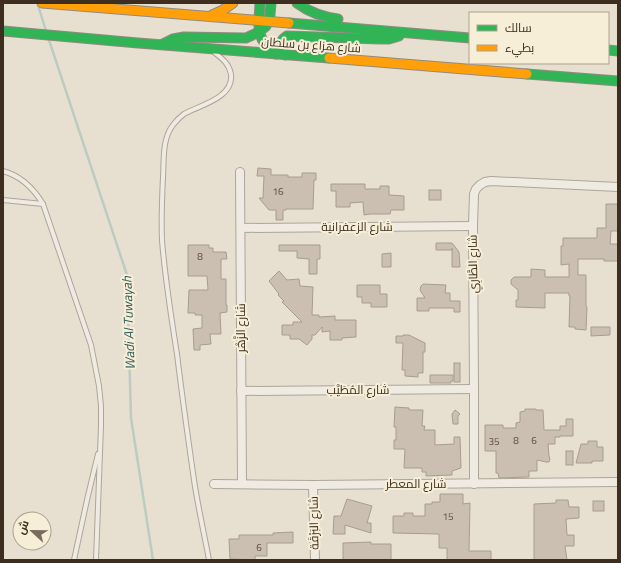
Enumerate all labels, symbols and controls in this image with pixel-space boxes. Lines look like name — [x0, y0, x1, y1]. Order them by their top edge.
legend — [469, 12, 609, 64]
text: سالك — [505, 16, 532, 39]
street label: شارع هزاع بن سلطان — [260, 30, 362, 59]
text: بطيء — [505, 36, 534, 59]
house number: 16 — [272, 182, 284, 201]
street label: شارع الزعفرانية — [321, 215, 393, 238]
street label: شارع الطَّارِي — [460, 234, 485, 294]
house number: 8 — [197, 247, 203, 266]
water label: Wadi Al Tuwayah — [114, 275, 142, 370]
street label: شارع الزَّهْر — [229, 303, 252, 354]
street label: شارع المُطَيَّب — [327, 378, 389, 401]
house number: 8 — [513, 431, 519, 450]
house number: 6 — [531, 431, 537, 450]
house number: 35 — [488, 432, 500, 451]
street label: شارع المعطر — [385, 472, 446, 495]
street label: شارع البَرْقَة — [302, 496, 325, 550]
house number: 15 — [442, 507, 454, 526]
north arrow — [12, 511, 52, 551]
text: ش — [11, 517, 35, 538]
house number: 6 — [256, 538, 262, 557]

